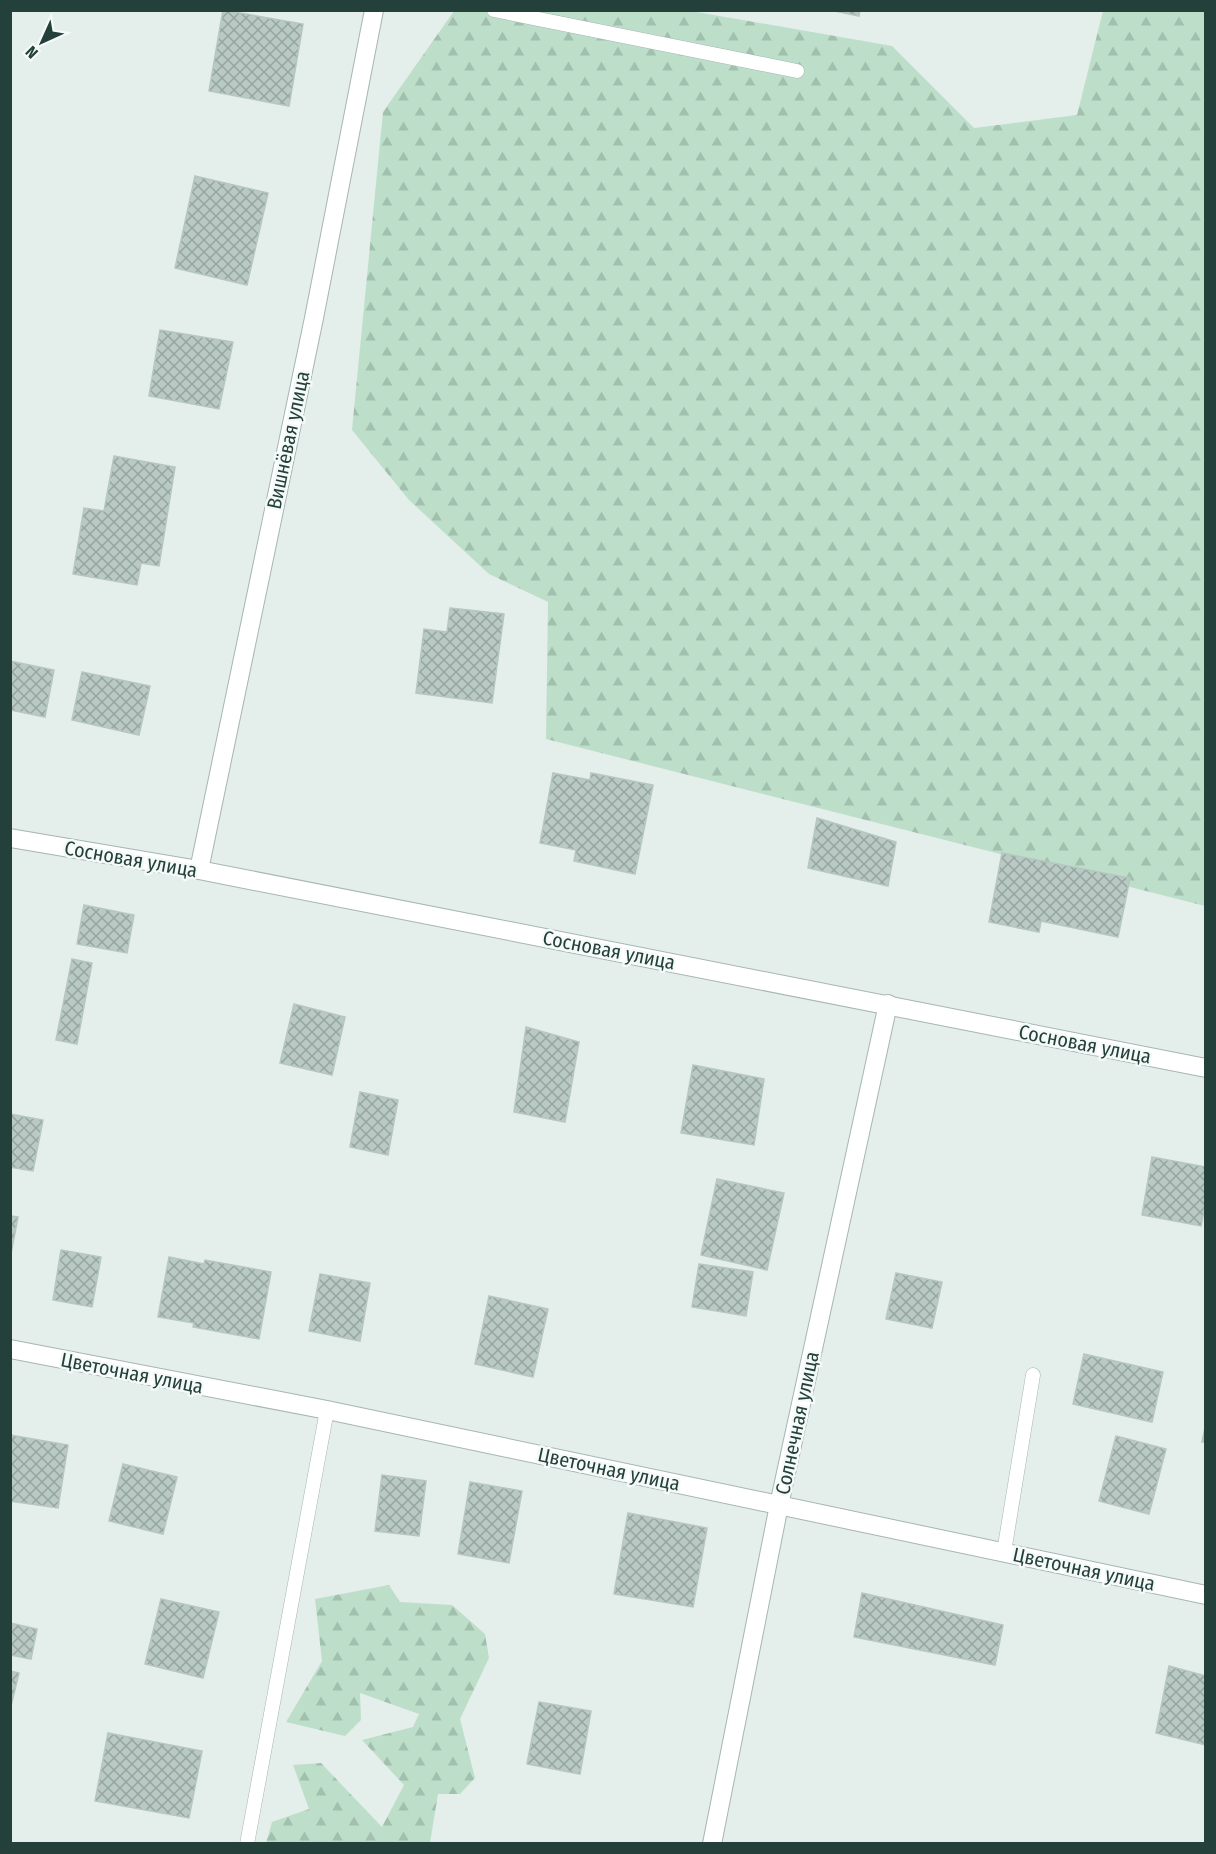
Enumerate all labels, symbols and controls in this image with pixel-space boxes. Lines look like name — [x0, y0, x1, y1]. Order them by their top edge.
north arrow — [12, 12, 72, 72]
text: N — [22, 42, 42, 62]
street label: Вишнёвая улица — [262, 369, 314, 511]
street label: Сосновая улица — [63, 836, 199, 882]
street label: Сосновая улица — [541, 925, 677, 975]
street label: Сосновая улица — [1017, 1019, 1153, 1069]
street label: Цветочная улица — [59, 1347, 205, 1399]
street label: Солнечная улица — [770, 1349, 824, 1497]
street label: Цветочная улица — [536, 1442, 682, 1496]
street label: Цветочная улица — [1011, 1542, 1157, 1596]

